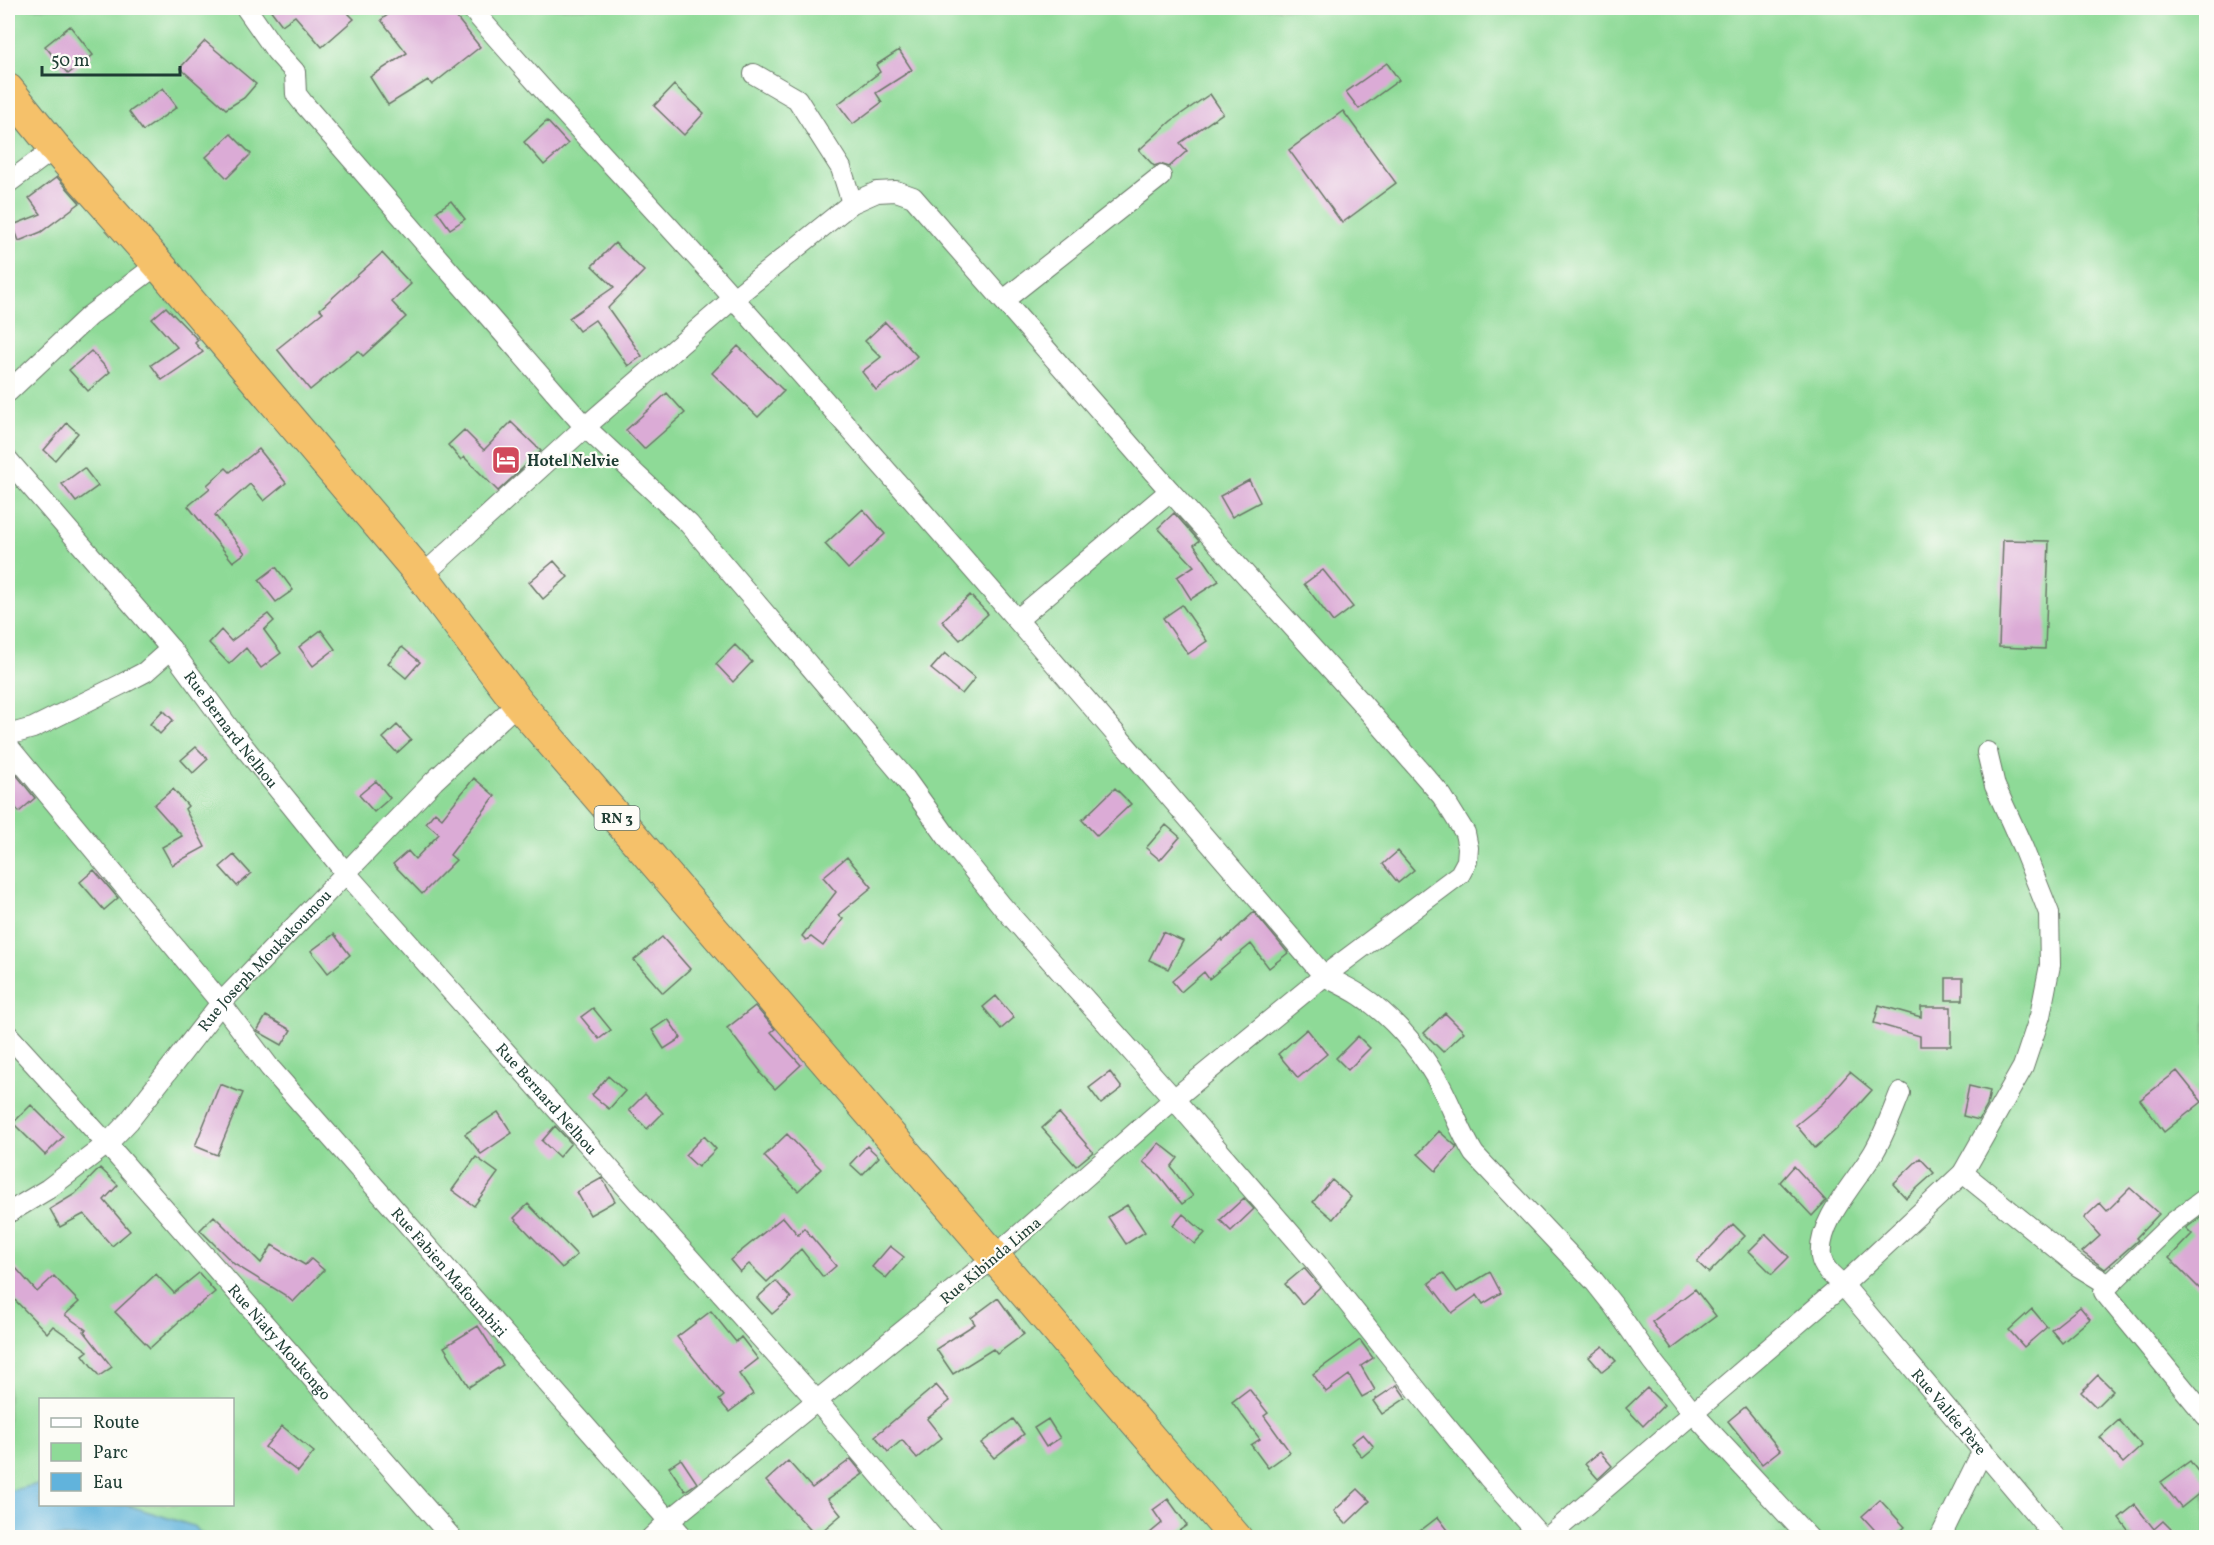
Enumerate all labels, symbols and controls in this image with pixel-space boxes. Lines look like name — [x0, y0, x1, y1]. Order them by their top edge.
scale bar — [42, 39, 180, 77]
text: 50 m — [51, 49, 90, 74]
hotel icon: Hotel Nelvie — [490, 444, 522, 476]
place label: Hotel Nelvie — [527, 451, 619, 473]
street label: Rue Bernard Nelhou — [178, 667, 282, 794]
road number: RN 3 — [594, 806, 640, 830]
street label: Rue Joseph Moukakoumou — [194, 885, 337, 1037]
street label: Rue Bernard Nelhou — [490, 1039, 601, 1160]
street label: Rue Fabien Mafoumbiri — [385, 1204, 511, 1343]
street label: Rue Kibinda Lima — [936, 1213, 1046, 1310]
street label: Rue Niaty Moukongo — [222, 1280, 335, 1406]
street label: Rue Vallée Père — [1905, 1365, 1991, 1461]
legend — [39, 1398, 234, 1506]
text: Route — [93, 1411, 139, 1436]
text: Parc — [93, 1441, 128, 1466]
text: Eau — [93, 1471, 123, 1496]

